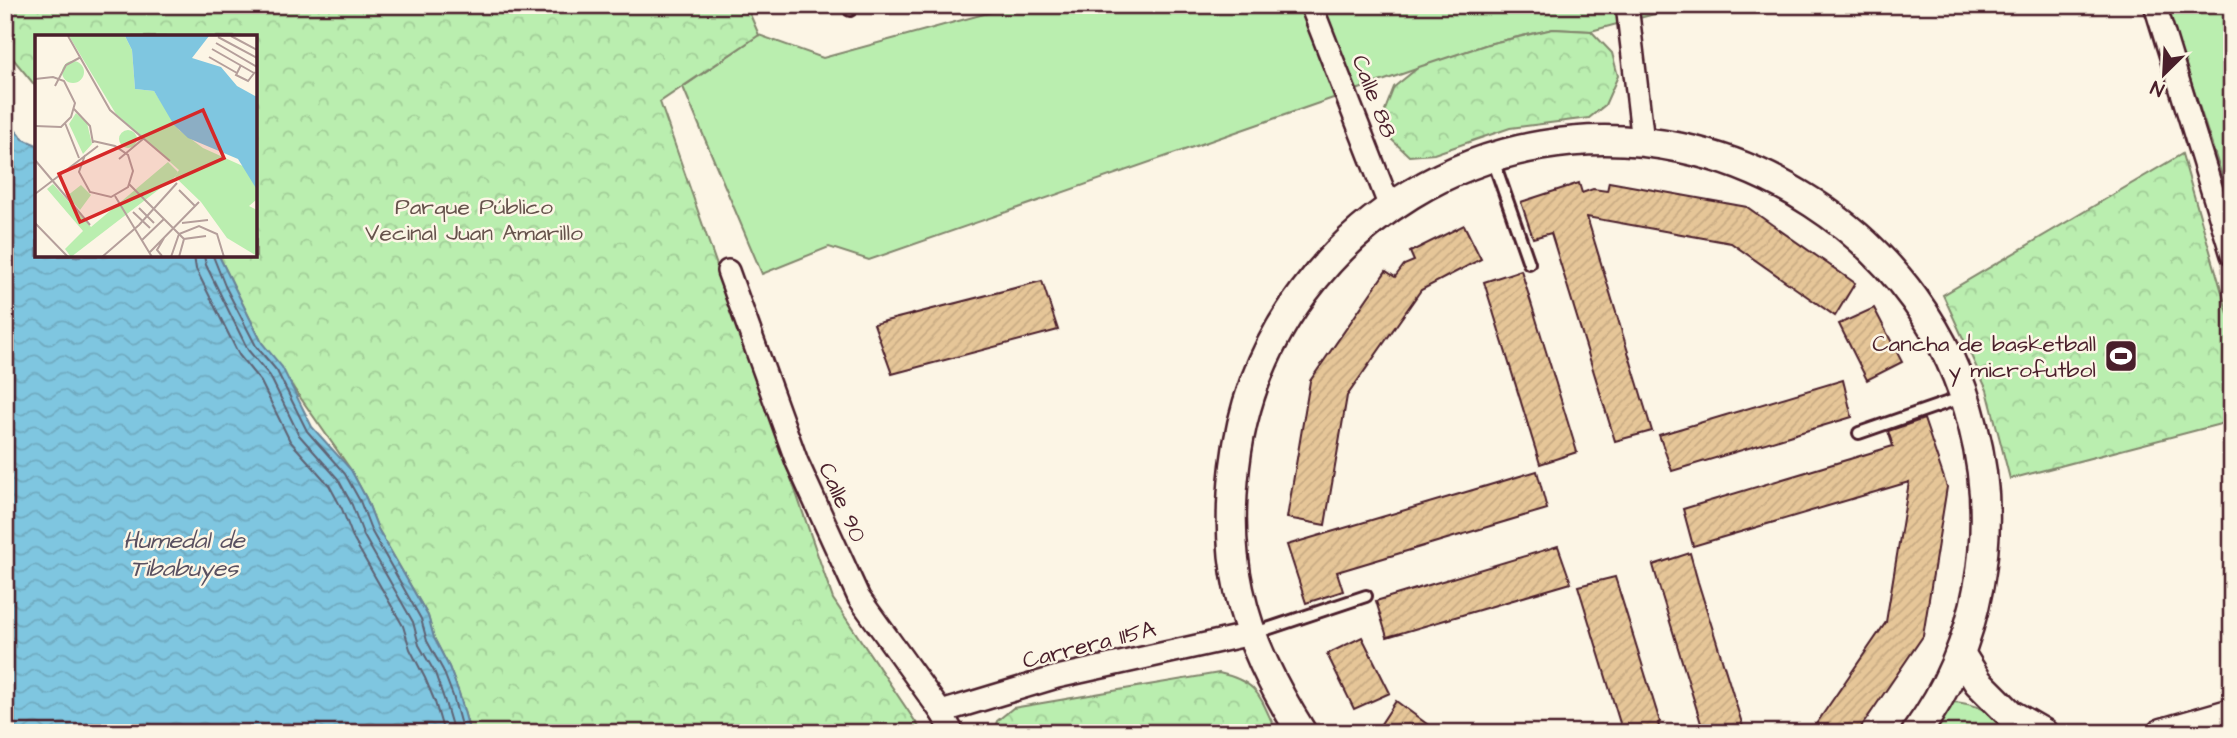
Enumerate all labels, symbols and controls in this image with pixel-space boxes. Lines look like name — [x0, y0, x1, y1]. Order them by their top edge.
inset map — [35, 35, 257, 257]
north arrow — [2128, 38, 2198, 108]
street label: Calle 88 — [1344, 50, 1405, 143]
text: N — [2147, 73, 2169, 103]
park label: Parque Público Vecinal Juan Amarillo — [365, 191, 583, 249]
place label: Cancha de basketball y microfutbol — [1872, 328, 2096, 387]
sports icon: Cancha de basketball y microfutbol — [2102, 337, 2140, 375]
street label: Calle 90 — [810, 457, 874, 548]
water label: Humedal de Tibabuyes — [123, 524, 246, 586]
street label: Carrera 115A — [1019, 613, 1159, 677]

